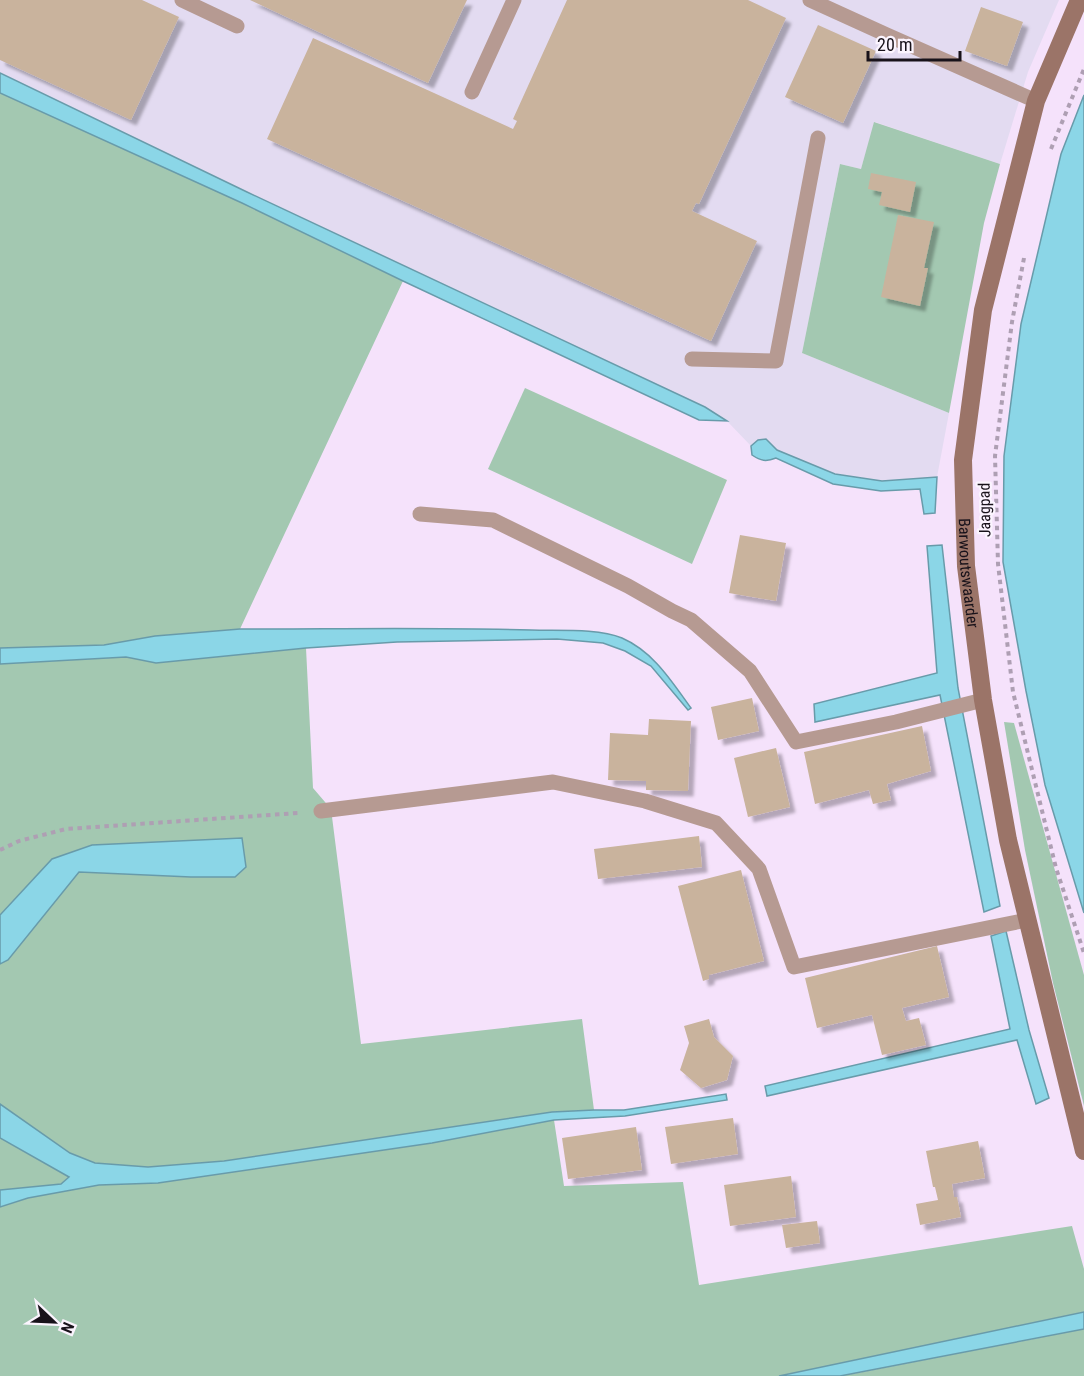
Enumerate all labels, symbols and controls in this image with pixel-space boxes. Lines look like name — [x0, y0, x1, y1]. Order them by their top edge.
scale bar — [868, 24, 960, 62]
text: 20 m — [877, 34, 912, 55]
street label: Jaagpad — [975, 483, 994, 537]
street label: Barwoutswaarder — [955, 518, 983, 629]
north arrow — [24, 1292, 84, 1352]
text: N — [57, 1319, 78, 1336]

